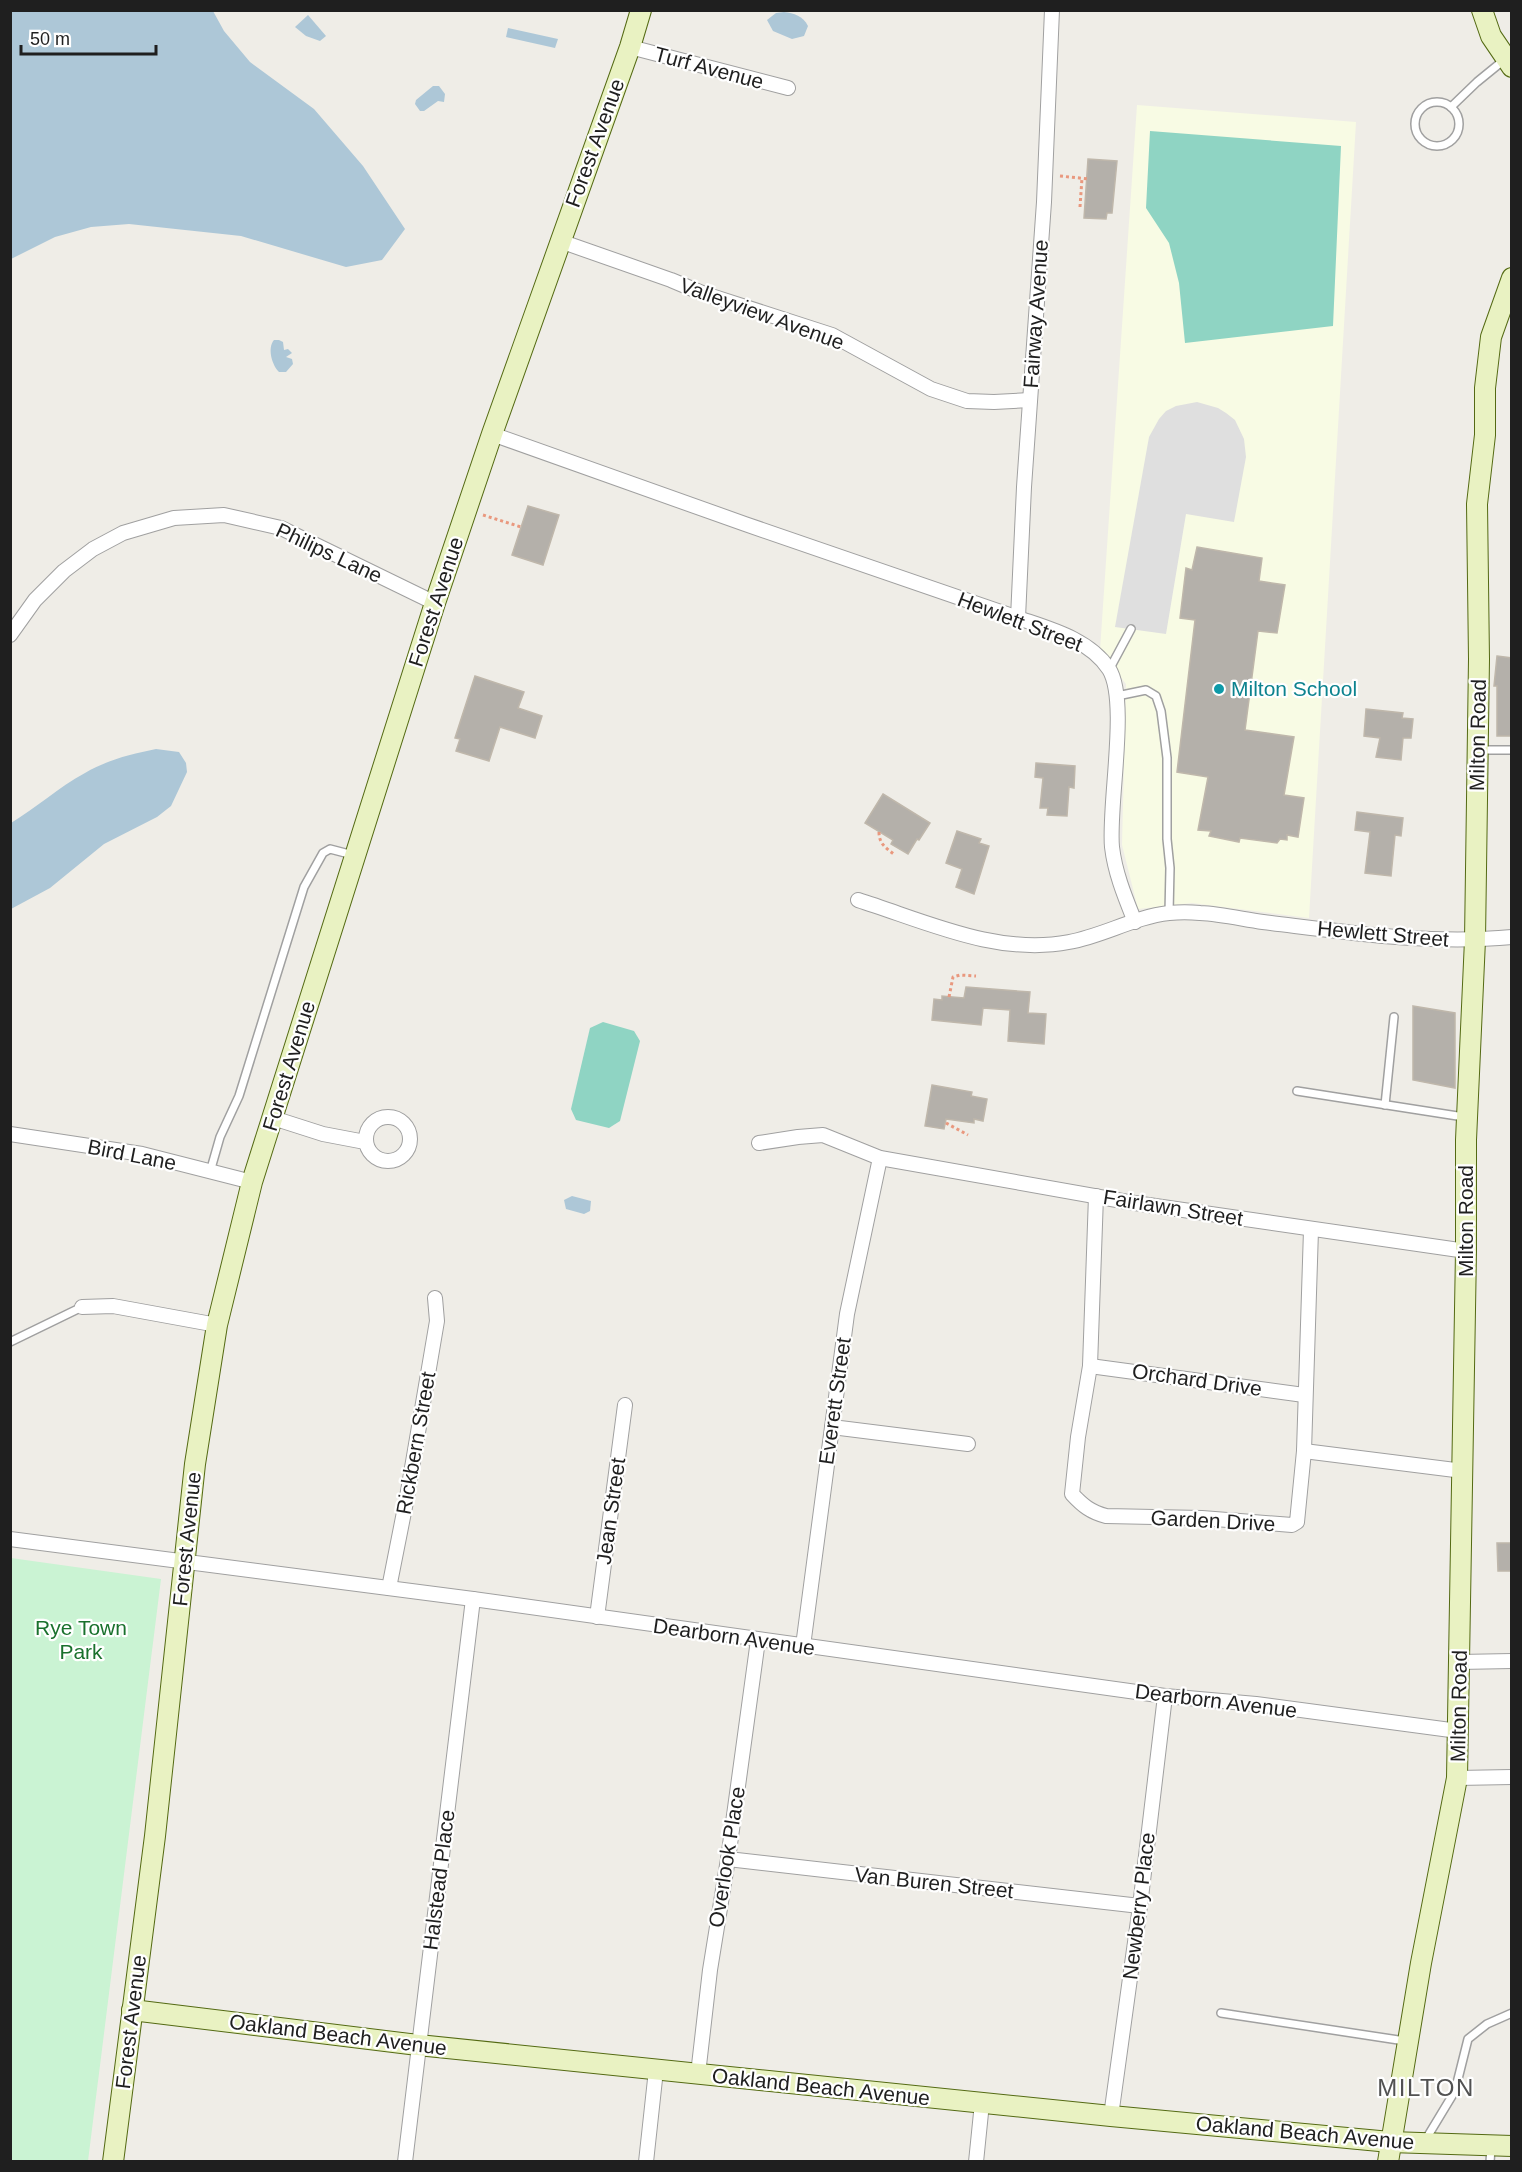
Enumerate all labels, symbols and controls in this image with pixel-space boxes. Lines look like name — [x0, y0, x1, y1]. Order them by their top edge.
scale bar — [21, 18, 156, 56]
text: 50 m — [30, 29, 70, 49]
street label: Turf Avenue — [652, 42, 766, 93]
street label: Forest Avenue — [561, 75, 628, 210]
street label: Fairway Avenue — [1019, 239, 1052, 389]
street label: Valleyview Avenue — [677, 273, 847, 354]
street label: Philips Lane — [273, 518, 386, 587]
street label: Forest Avenue — [404, 534, 467, 670]
street label: Hewlett Street — [954, 587, 1086, 656]
place label: Milton School — [1231, 677, 1357, 700]
street label: Milton Road — [1465, 679, 1490, 791]
marker: Milton School — [1212, 682, 1226, 696]
street label: Hewlett Street — [1316, 916, 1450, 951]
street label: Forest Avenue — [258, 998, 319, 1134]
street label: Bird Lane — [86, 1135, 178, 1174]
street label: Milton Road — [1454, 1165, 1477, 1277]
street label: Fairlawn Street — [1102, 1185, 1245, 1230]
street label: Everett Street — [814, 1336, 855, 1466]
street label: Orchard Drive — [1131, 1359, 1263, 1400]
street label: Rickbern Street — [392, 1369, 439, 1516]
street label: Jean Street — [592, 1456, 629, 1566]
street label: Forest Avenue — [168, 1471, 205, 1607]
street label: Garden Drive — [1150, 1506, 1276, 1535]
street label: Dearborn Avenue — [652, 1614, 816, 1659]
park label: Rye Town Park — [35, 1616, 127, 1663]
street label: Milton Road — [1446, 1650, 1471, 1762]
street label: Dearborn Avenue — [1134, 1679, 1298, 1722]
street label: Overlook Place — [704, 1785, 749, 1929]
street label: Halstead Place — [418, 1808, 459, 1951]
street label: Newberry Place — [1118, 1831, 1159, 1981]
street label: Van Buren Street — [854, 1863, 1015, 1902]
street label: Forest Avenue — [111, 1954, 150, 2090]
street label: Oakland Beach Avenue — [228, 2010, 448, 2059]
street label: Oakland Beach Avenue — [711, 2064, 931, 2109]
district label: MILTON — [1377, 2074, 1475, 2101]
street label: Oakland Beach Avenue — [1195, 2111, 1415, 2154]

